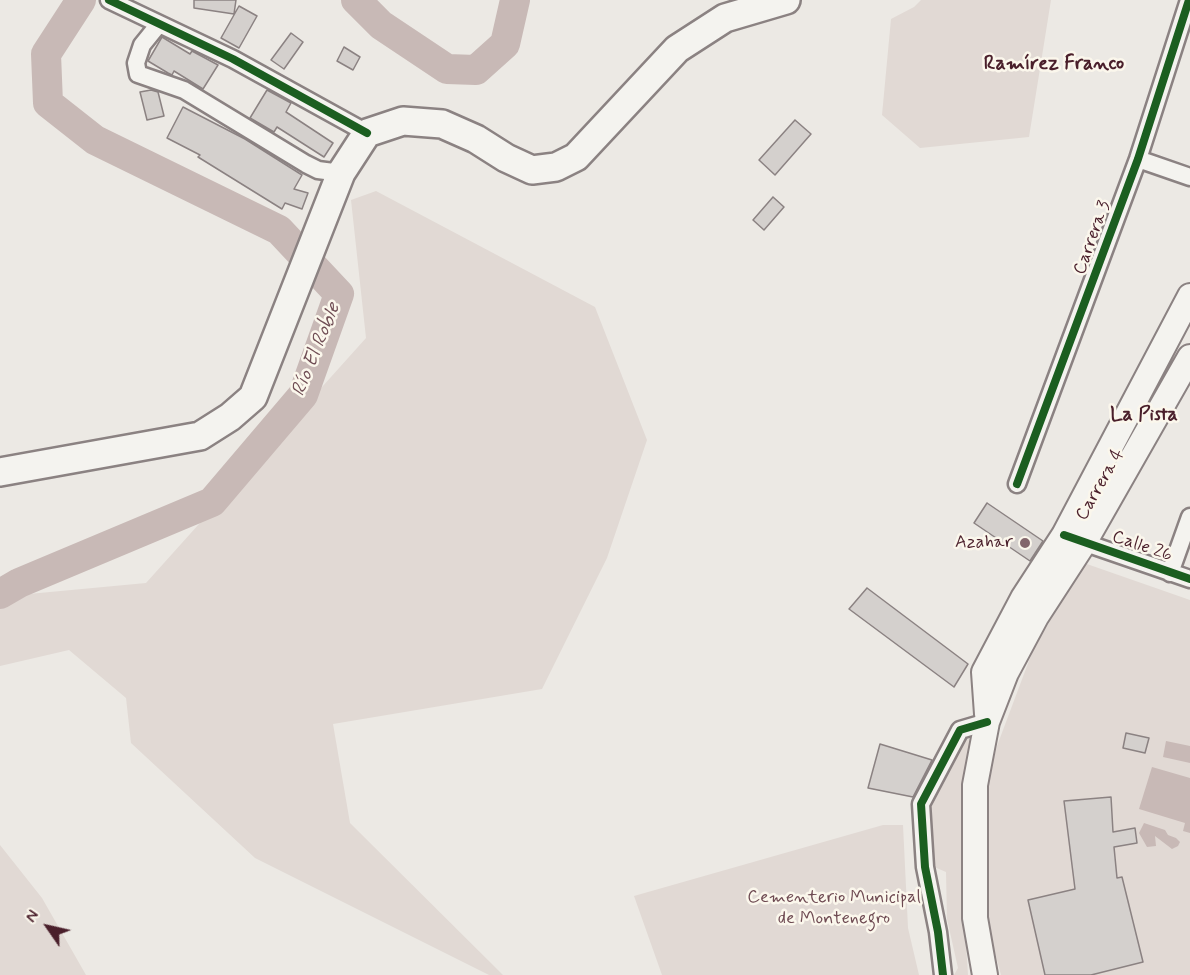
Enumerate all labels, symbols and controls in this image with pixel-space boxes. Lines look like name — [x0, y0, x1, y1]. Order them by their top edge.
district label: Ramírez Franco — [984, 53, 1124, 77]
street label: Carrera 3 — [1070, 198, 1116, 278]
water label: Río El Roble — [287, 300, 347, 400]
district label: La Pista — [1110, 404, 1178, 428]
street label: Carrera 4 — [1072, 445, 1130, 525]
street label: Calle 26 — [1109, 527, 1175, 567]
place label: Azahar — [955, 532, 1013, 554]
marker: Azahar — [1018, 536, 1032, 550]
park label: Cementerio Municipal de Montenegro — [747, 887, 921, 930]
north arrow — [18, 897, 78, 957]
text: N — [21, 906, 44, 927]

